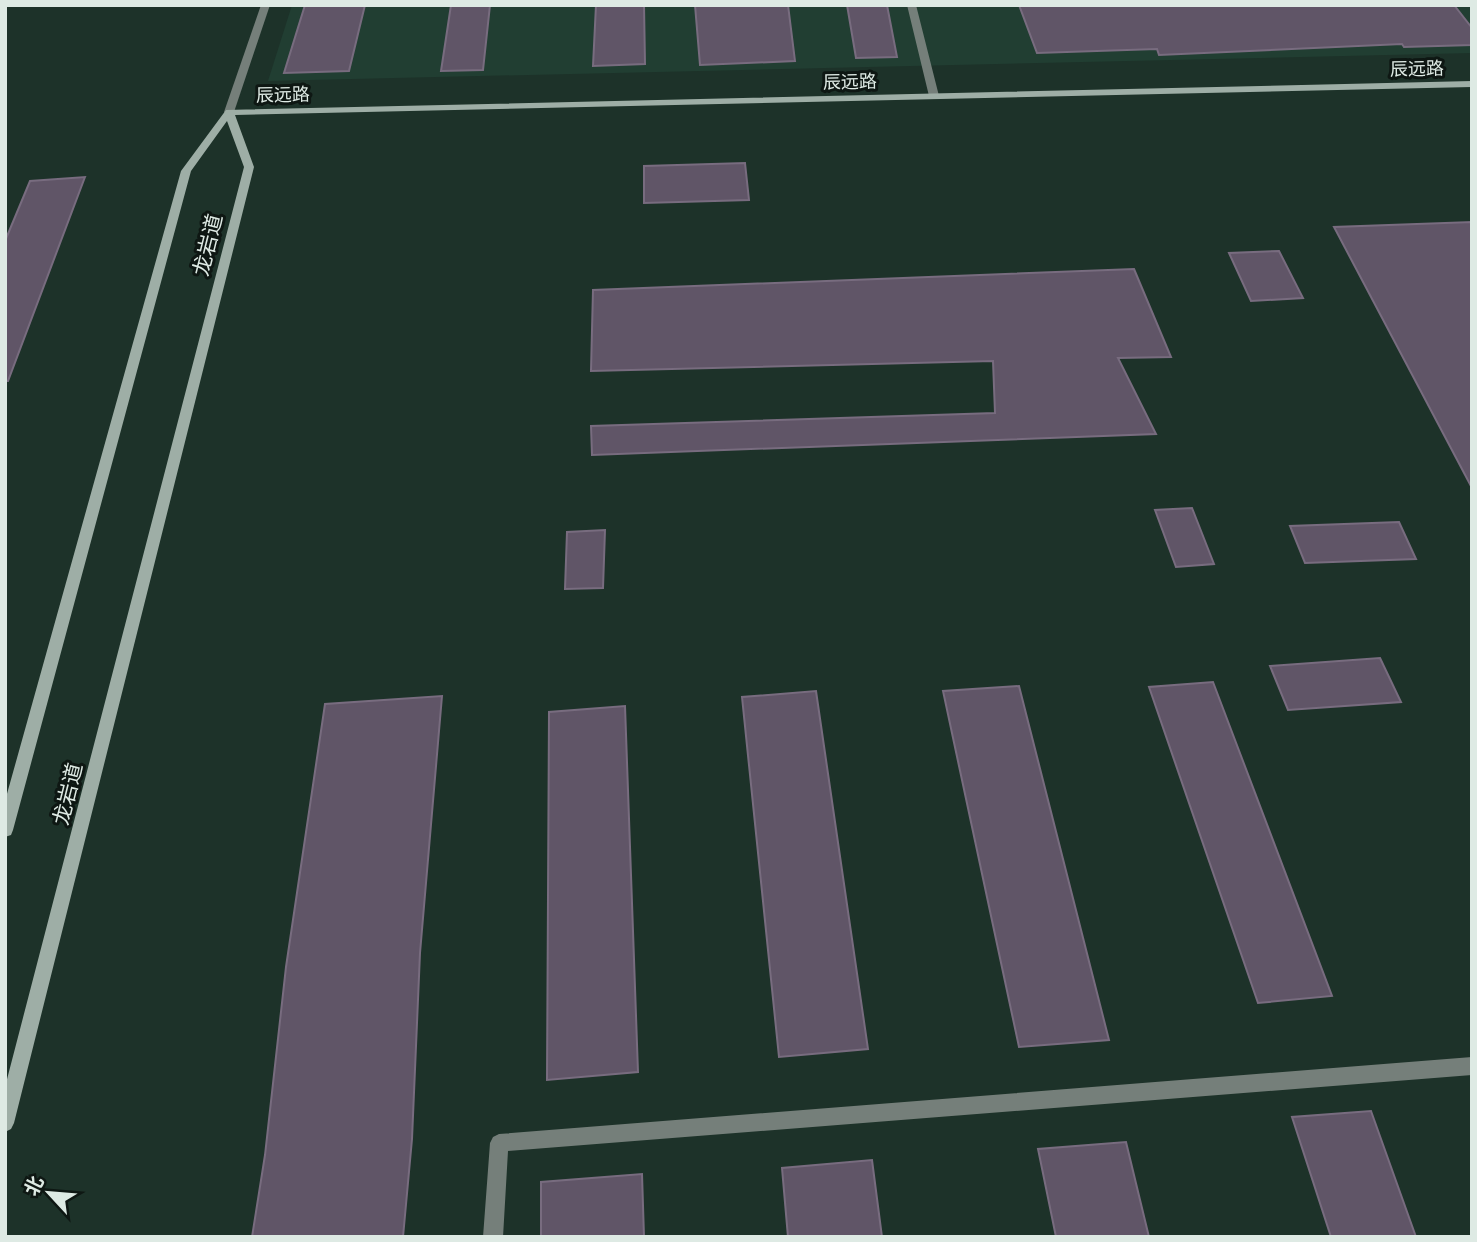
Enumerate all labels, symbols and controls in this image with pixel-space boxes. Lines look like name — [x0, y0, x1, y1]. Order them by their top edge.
street label: 辰远路 — [1390, 58, 1444, 78]
street label: 辰远路 — [823, 71, 877, 91]
street label: 辰远路 — [256, 84, 310, 104]
street label: 龙岩道 — [188, 211, 226, 278]
street label: 龙岩道 — [48, 760, 86, 827]
north arrow — [14, 1158, 84, 1228]
text: 北 — [20, 1172, 48, 1199]

